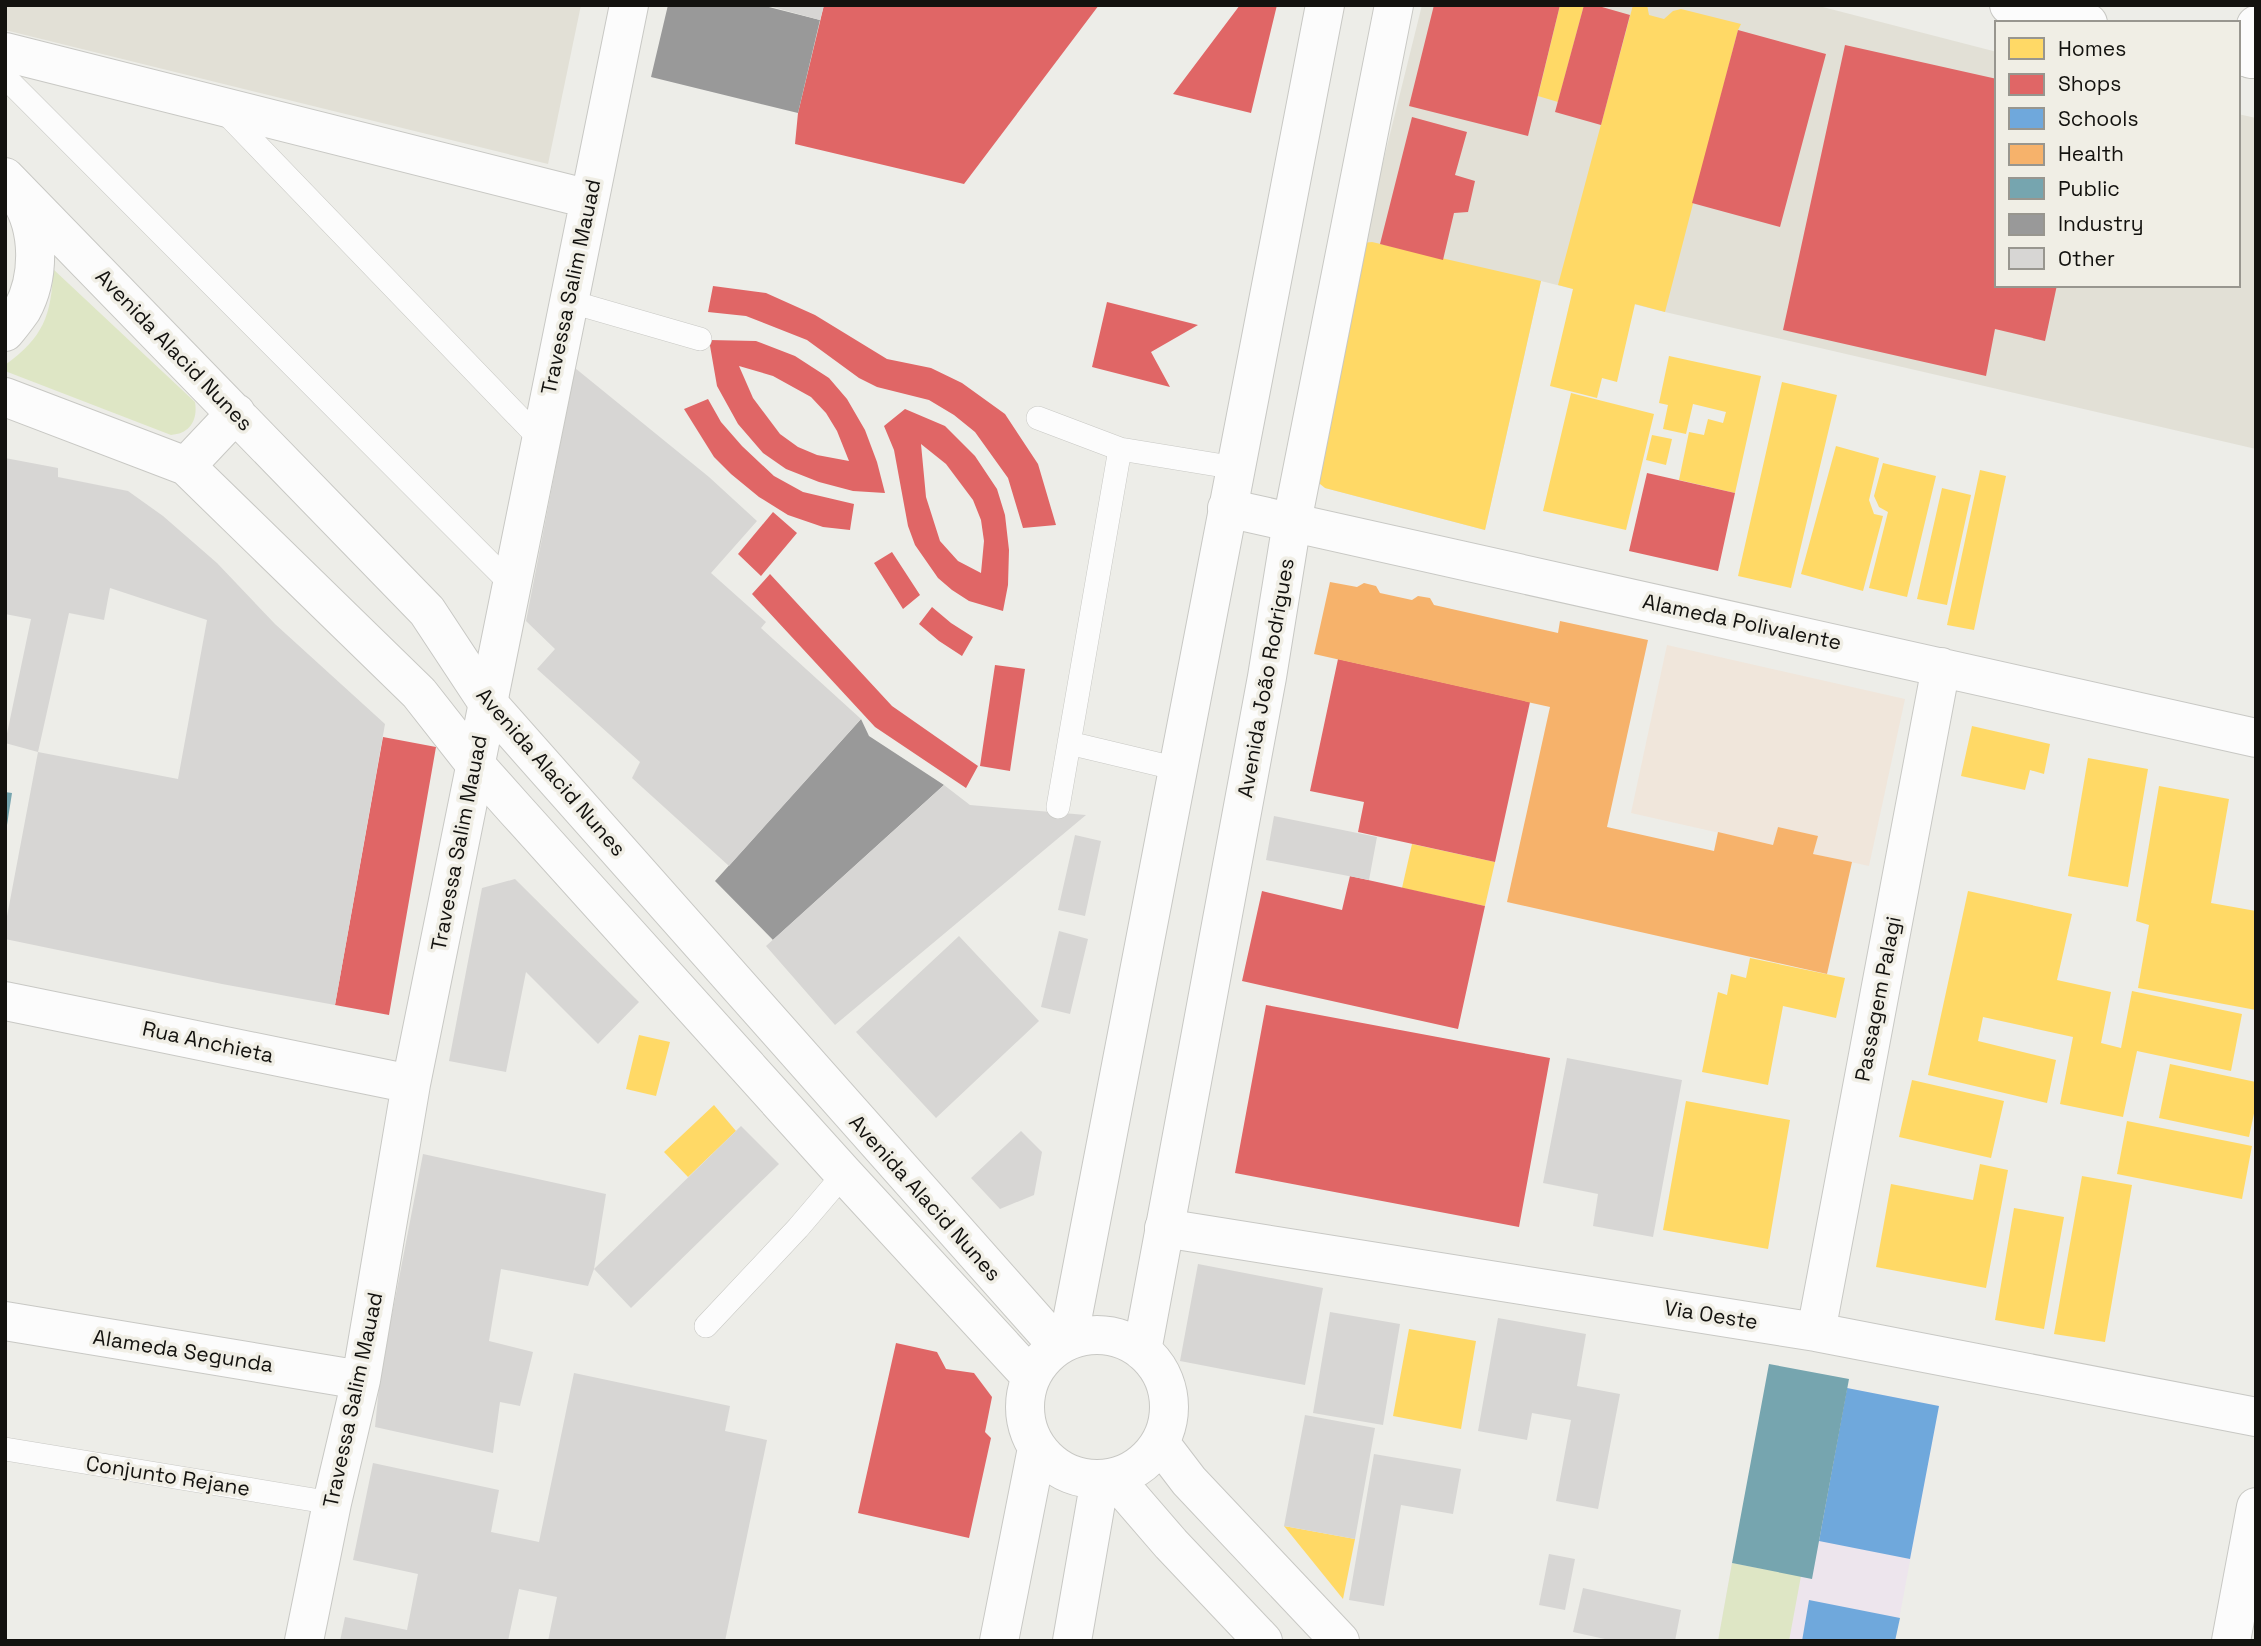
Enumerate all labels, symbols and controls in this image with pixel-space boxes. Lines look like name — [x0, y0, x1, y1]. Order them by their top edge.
legend — [1995, 21, 2240, 287]
text: Homes — [2058, 35, 2126, 62]
text: Shops — [2058, 70, 2121, 97]
text: Schools — [2058, 105, 2138, 132]
text: Health — [2058, 140, 2124, 167]
text: Public — [2058, 175, 2120, 202]
street label: Travessa Salim Mauad — [534, 177, 607, 397]
text: Industry — [2058, 210, 2144, 237]
text: Other — [2058, 245, 2115, 272]
street label: Avenida Alacid Nunes — [90, 263, 259, 436]
street label: Avenida João Rodrigues — [1231, 556, 1300, 800]
street label: Alameda Polivalente — [1640, 587, 1844, 656]
street label: Avenida Alacid Nunes — [471, 682, 632, 862]
street label: Travessa Salim Mauad — [424, 733, 493, 953]
street label: Passagem Palagi — [1848, 914, 1907, 1084]
street label: Rua Anchieta — [140, 1014, 276, 1069]
street label: Avenida Alacid Nunes — [843, 1109, 1007, 1287]
street label: Travessa Salim Mauad — [316, 1290, 389, 1510]
street label: Via Oeste — [1662, 1294, 1760, 1335]
street label: Alameda Segunda — [91, 1323, 275, 1378]
street label: Conjunto Rejane — [84, 1449, 252, 1502]

